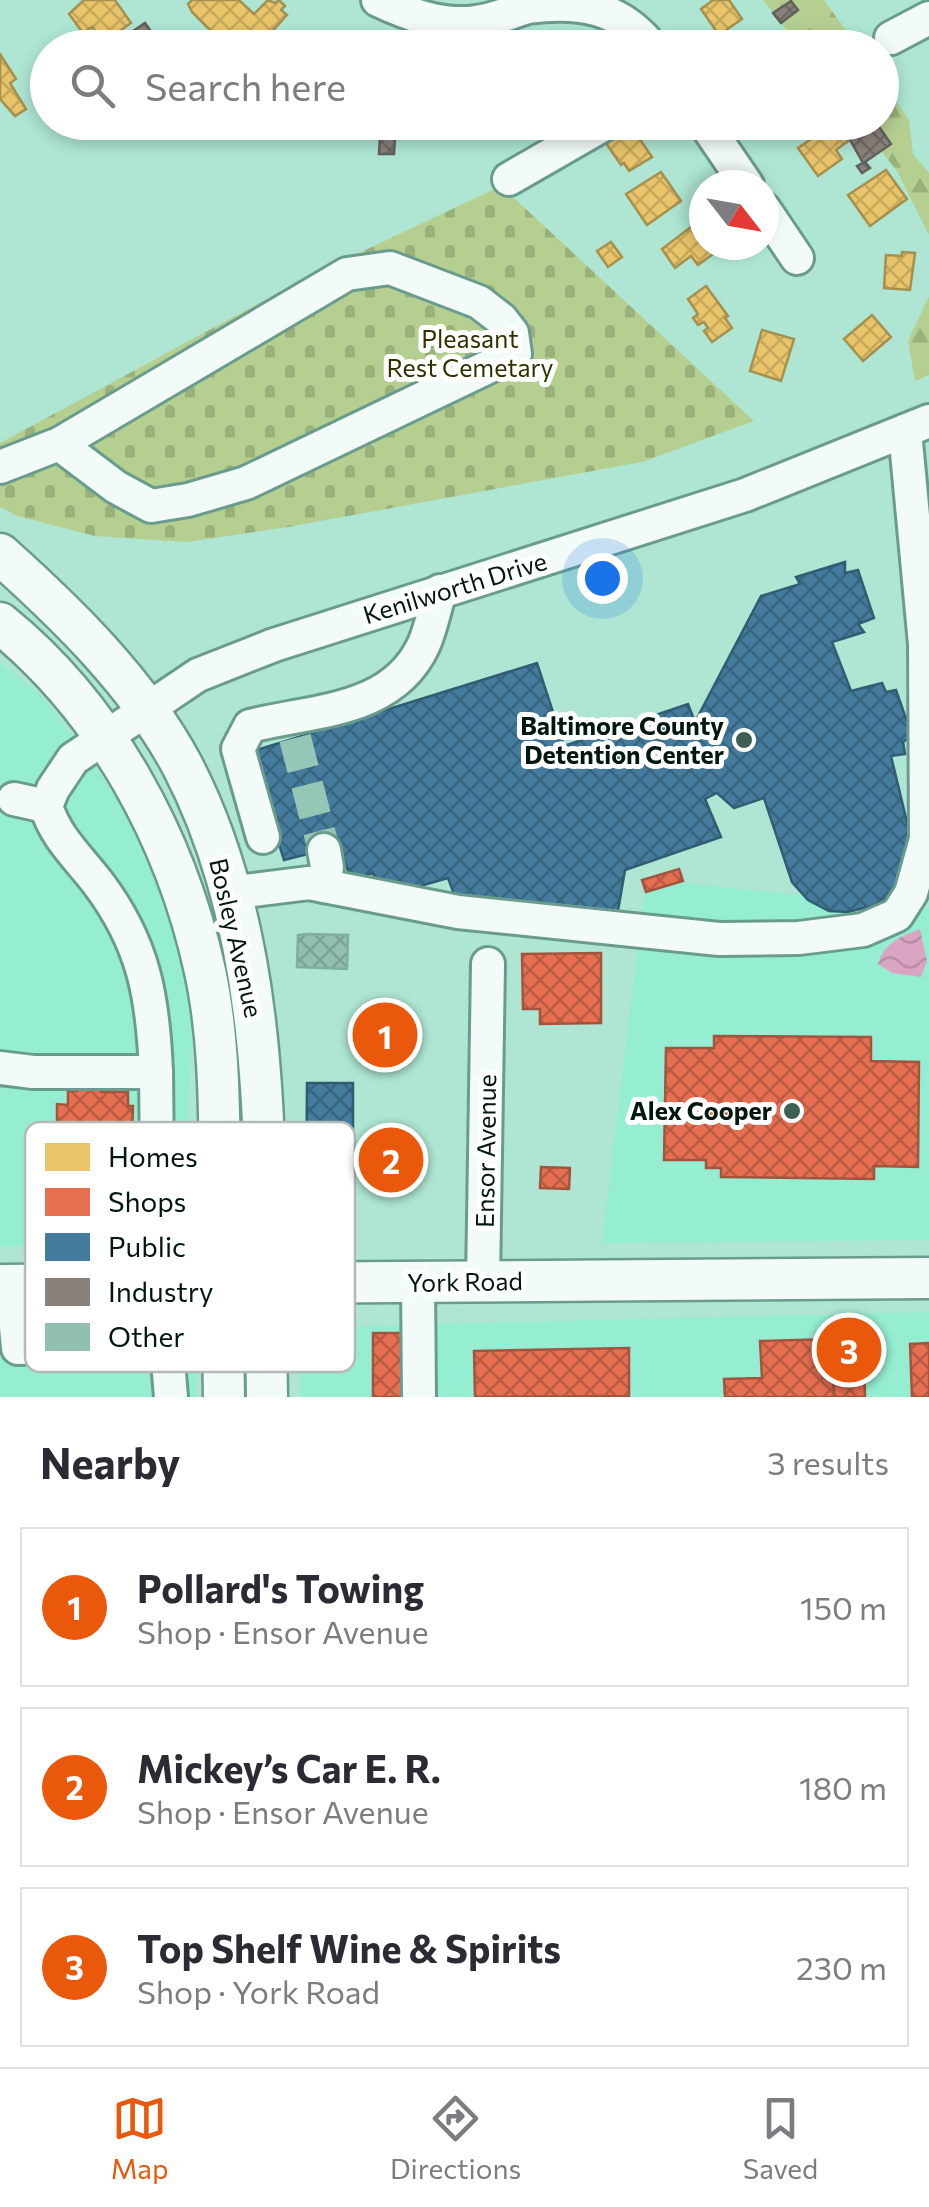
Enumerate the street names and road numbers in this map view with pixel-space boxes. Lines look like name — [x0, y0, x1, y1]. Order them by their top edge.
street label: Kenilworth Drive — [359, 545, 550, 629]
street label: Bosley Avenue — [204, 855, 270, 1020]
street label: Ensor Avenue — [469, 1074, 501, 1228]
street label: York Road — [407, 1265, 523, 1297]

